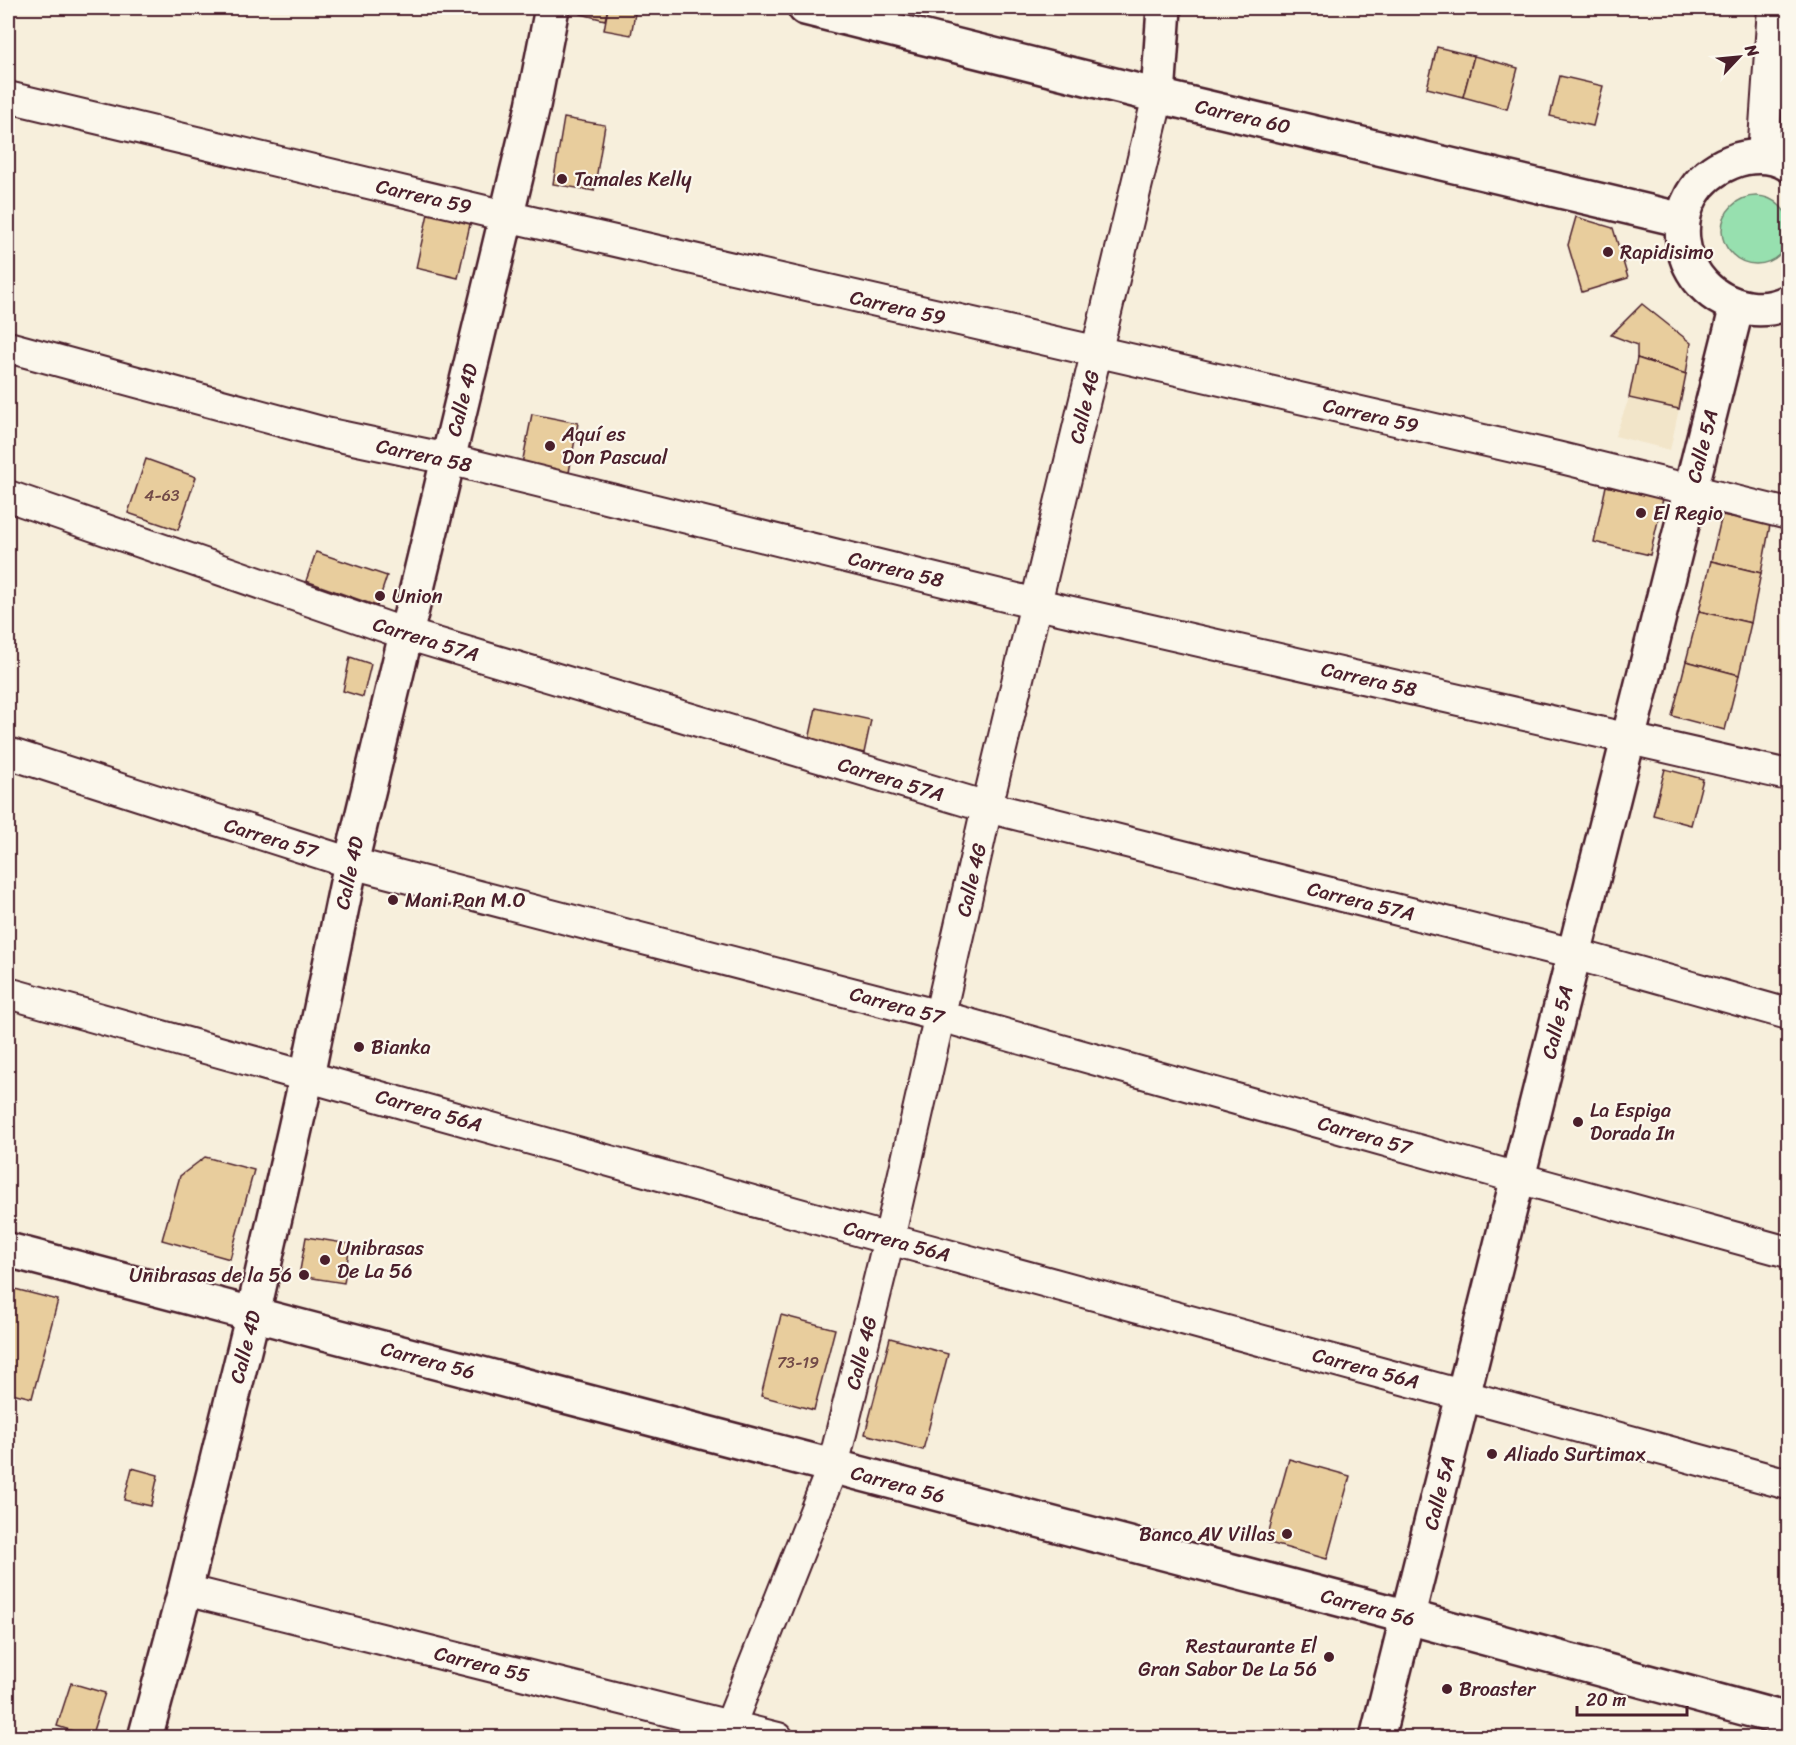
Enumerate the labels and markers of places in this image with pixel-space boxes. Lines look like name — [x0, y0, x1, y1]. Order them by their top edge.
place label: Tamales Kelly — [574, 162, 692, 197]
marker: Tamales Kelly — [555, 172, 569, 186]
place label: Rapidisimo — [1620, 235, 1714, 270]
marker: Rapidisimo — [1601, 245, 1615, 259]
place label: Aquí es Don Pascual — [561, 417, 669, 475]
marker: Aquí es Don Pascual — [543, 439, 557, 453]
place label: El Regio — [1653, 496, 1723, 531]
marker: El Regio — [1634, 506, 1648, 520]
place label: Union — [392, 579, 443, 614]
marker: Union — [373, 589, 387, 603]
place label: Mani Pan M.O — [405, 883, 526, 918]
marker: Mani Pan M.O — [386, 893, 400, 907]
place label: Bianka — [371, 1030, 431, 1065]
marker: Bianka — [352, 1040, 366, 1054]
place label: La Espiga Dorada In — [1590, 1093, 1675, 1151]
marker: La Espiga Dorada In — [1571, 1115, 1585, 1129]
place label: Unibrasas De La 56 — [337, 1231, 425, 1289]
marker: Unibrasas De La 56 — [318, 1253, 332, 1267]
place label: Unibrasas de la 56 — [129, 1258, 292, 1293]
marker: Unibrasas de la 56 — [297, 1268, 311, 1282]
place label: Aliado Surtimax — [1503, 1437, 1646, 1472]
marker: Aliado Surtimax — [1485, 1447, 1499, 1461]
place label: Banco AV Villas — [1139, 1517, 1276, 1552]
marker: Banco AV Villas — [1280, 1527, 1294, 1541]
place label: Restaurante El Gran Sabor De La 56 — [1138, 1629, 1317, 1687]
marker: Restaurante El Gran Sabor De La 56 — [1322, 1650, 1336, 1664]
place label: Broaster — [1459, 1672, 1537, 1707]
marker: Broaster — [1440, 1682, 1454, 1696]

